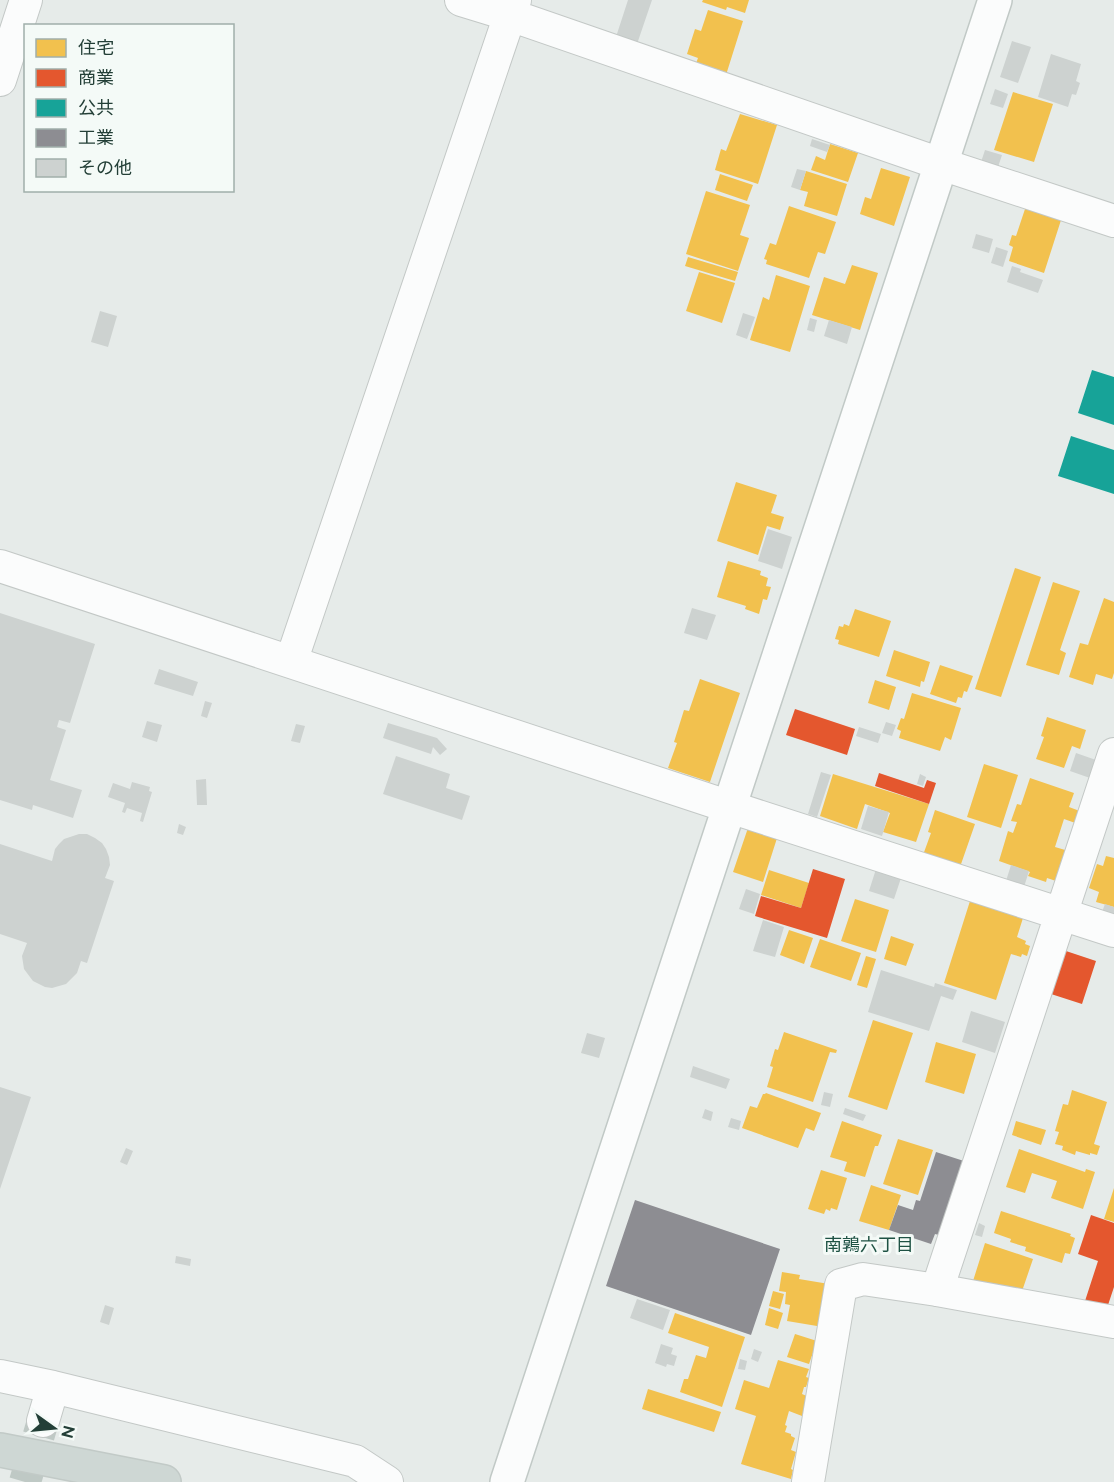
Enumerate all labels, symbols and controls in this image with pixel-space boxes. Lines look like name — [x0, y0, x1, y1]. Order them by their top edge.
legend — [24, 24, 234, 192]
text: 住宅 — [78, 37, 114, 58]
text: 商業 — [78, 67, 114, 88]
text: 公共 — [78, 97, 114, 118]
text: 工業 — [78, 127, 114, 148]
text: その他 — [78, 157, 132, 178]
district label: 南鶉六丁目 — [824, 1234, 914, 1255]
north arrow — [24, 1398, 84, 1458]
text: N — [57, 1423, 79, 1440]

